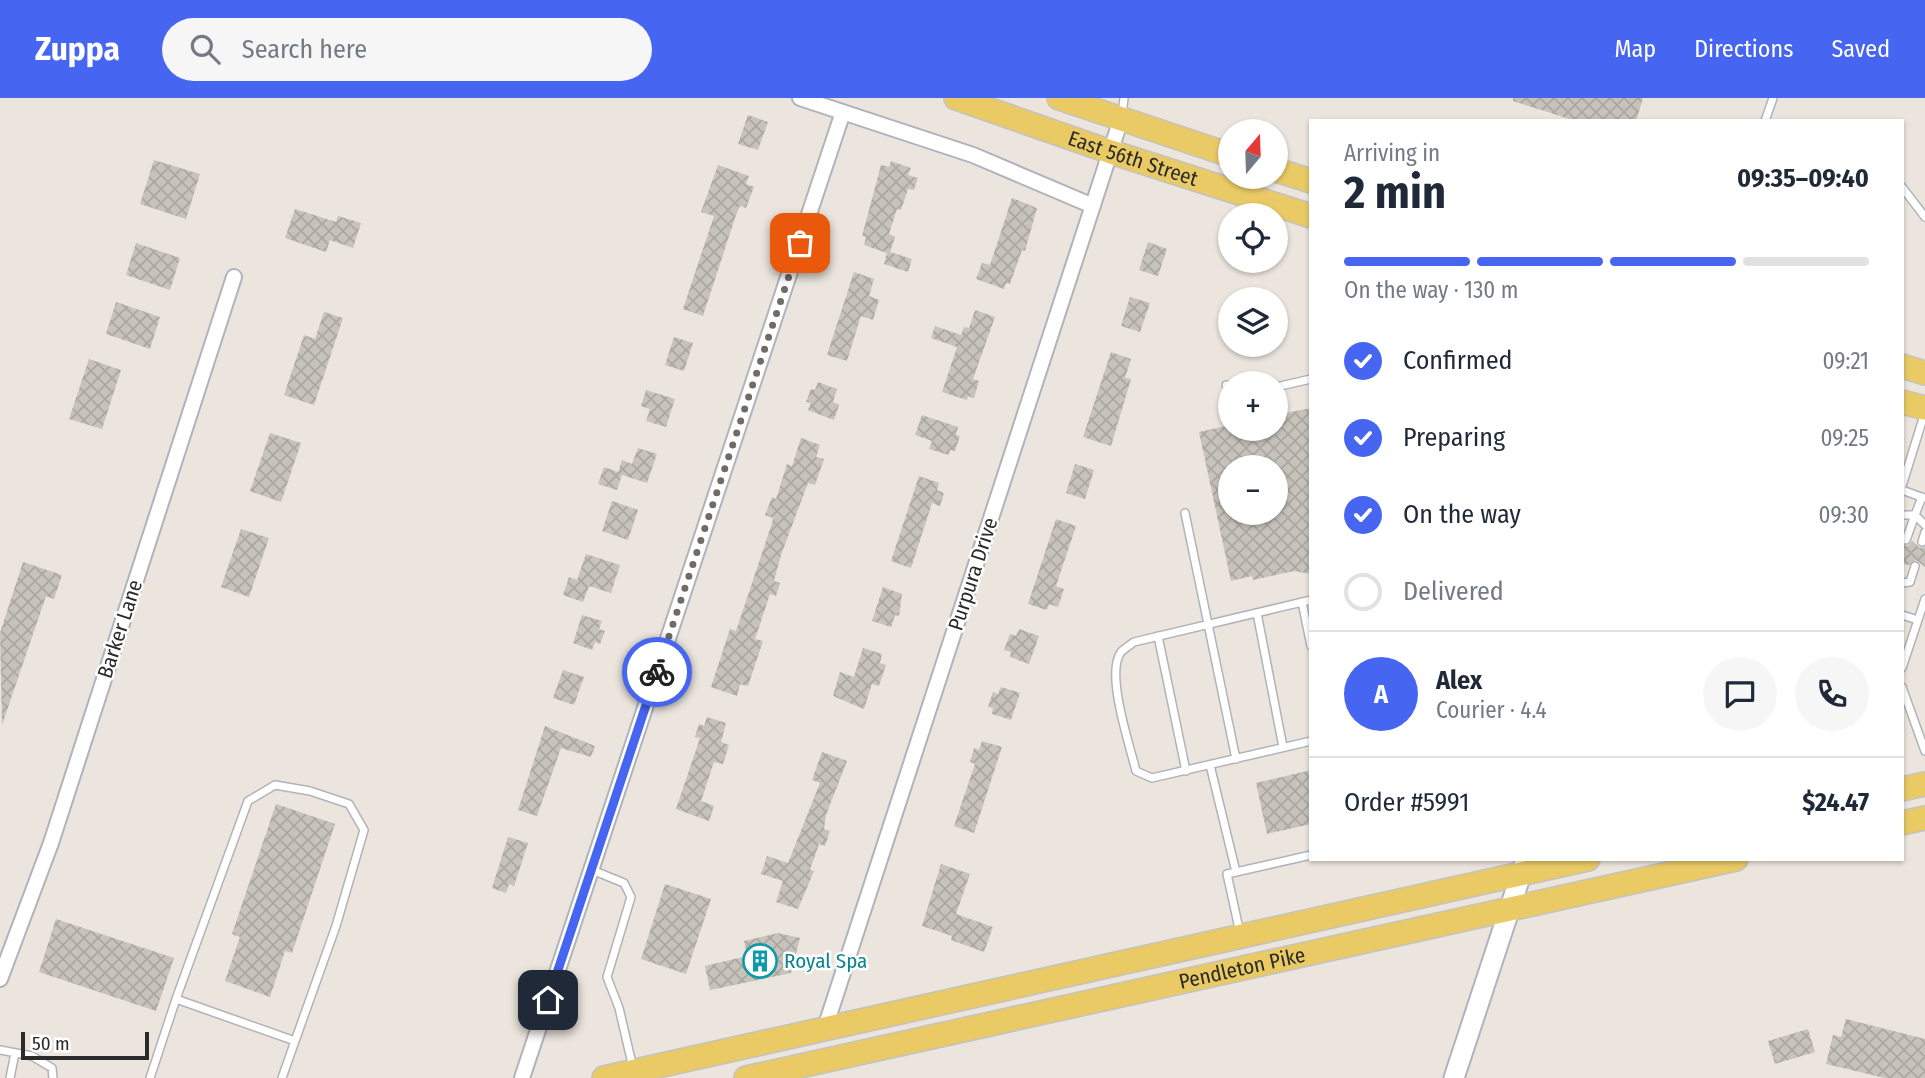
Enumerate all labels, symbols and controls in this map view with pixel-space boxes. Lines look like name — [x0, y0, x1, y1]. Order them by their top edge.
search box — [162, 18, 652, 81]
text: Zuppa — [35, 29, 120, 69]
icon: search — [186, 30, 224, 68]
text: Search here — [242, 34, 367, 65]
text: Map — [1615, 35, 1656, 63]
text: Directions — [1694, 35, 1793, 63]
text: Saved — [1831, 35, 1890, 63]
north arrow — [1218, 119, 1288, 189]
map controls — [1218, 119, 1288, 525]
street label: East 56th Street — [1064, 125, 1201, 192]
text: Arriving in — [1344, 139, 1440, 167]
text: 09:35–09:40 — [1737, 163, 1869, 194]
text: 2 min — [1344, 165, 1446, 220]
button: locate — [1218, 203, 1288, 273]
pin — [770, 213, 830, 273]
icon: bag — [781, 224, 819, 262]
text: On the way · 130 m — [1344, 276, 1518, 304]
button: layers — [1218, 287, 1288, 357]
icon: check — [1344, 342, 1382, 380]
text: Confirmed — [1403, 345, 1513, 376]
text: 09:21 — [1823, 347, 1869, 375]
button: + — [1218, 371, 1288, 441]
icon: check — [1344, 419, 1382, 457]
text: Preparing — [1403, 422, 1505, 453]
text: 09:25 — [1820, 424, 1869, 452]
button: − — [1218, 455, 1288, 525]
icon: check — [1344, 496, 1382, 534]
text: On the way — [1403, 499, 1521, 530]
text: 09:30 — [1819, 501, 1869, 529]
street label: Purpura Drive — [943, 514, 1003, 634]
street label: Barker Lane — [92, 576, 148, 682]
text: Delivered — [1403, 576, 1504, 607]
courier — [622, 637, 692, 707]
icon: bike — [638, 653, 676, 691]
button: chat — [1703, 657, 1777, 731]
button: phone — [1795, 657, 1869, 731]
text: Alex — [1436, 665, 1482, 696]
text: A — [1374, 679, 1388, 710]
text: Courier · 4.4 — [1436, 696, 1547, 724]
text: Order #5991 — [1344, 787, 1469, 818]
text: $24.47 — [1802, 787, 1869, 818]
building icon: Royal Spa — [741, 942, 779, 980]
street label: Pendleton Pike — [1176, 942, 1308, 995]
place label: Royal Spa — [784, 948, 867, 974]
pin — [518, 970, 578, 1030]
icon: home — [529, 981, 567, 1019]
scale bar — [21, 1029, 149, 1061]
text: 50 m — [32, 1032, 70, 1055]

